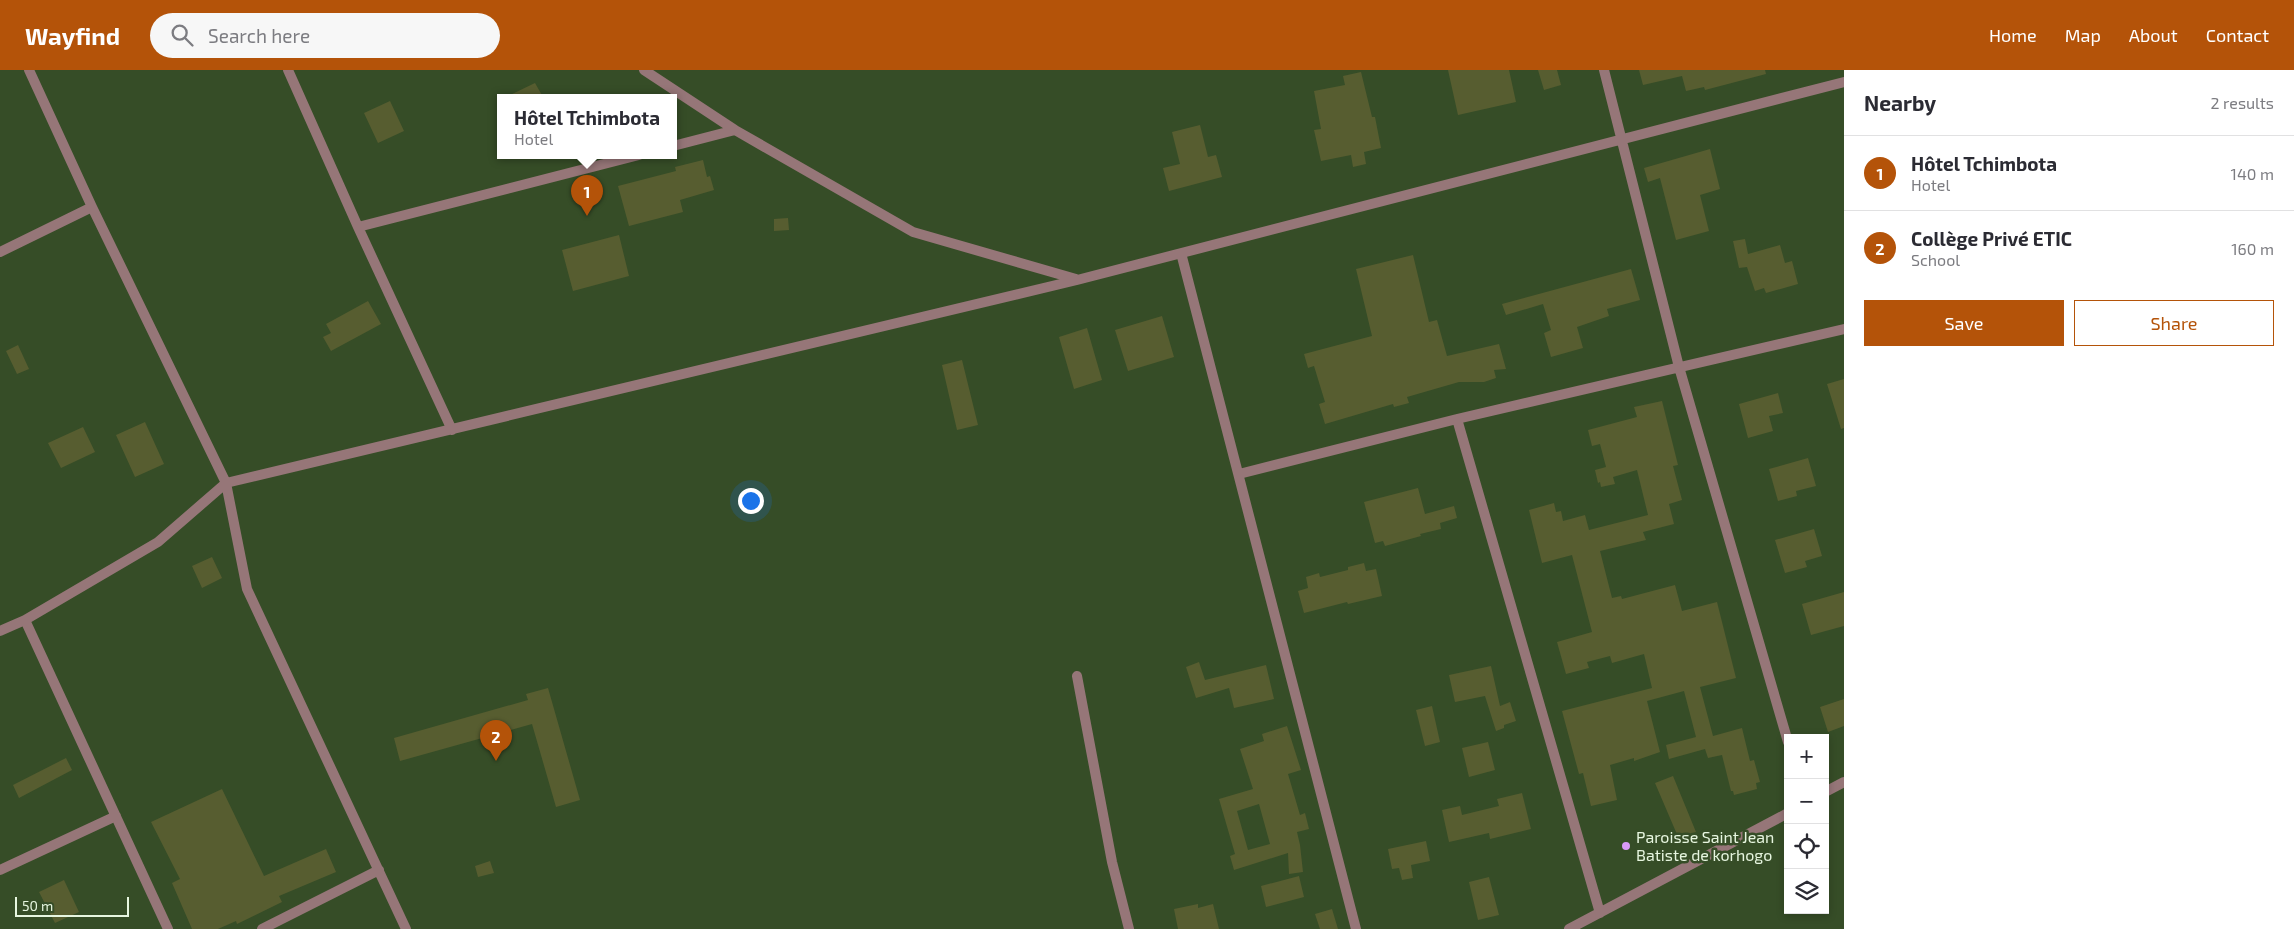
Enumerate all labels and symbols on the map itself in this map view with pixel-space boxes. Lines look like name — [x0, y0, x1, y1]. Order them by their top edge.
pin: 1 — [571, 175, 603, 216]
your location — [738, 488, 764, 514]
pin: 2 — [480, 720, 512, 761]
place label: Paroisse Saint Jean Batiste de korhogo — [1636, 827, 1774, 864]
marker: Paroisse Saint Jean Batiste de korhogo — [1620, 840, 1632, 852]
scale bar — [15, 894, 129, 917]

